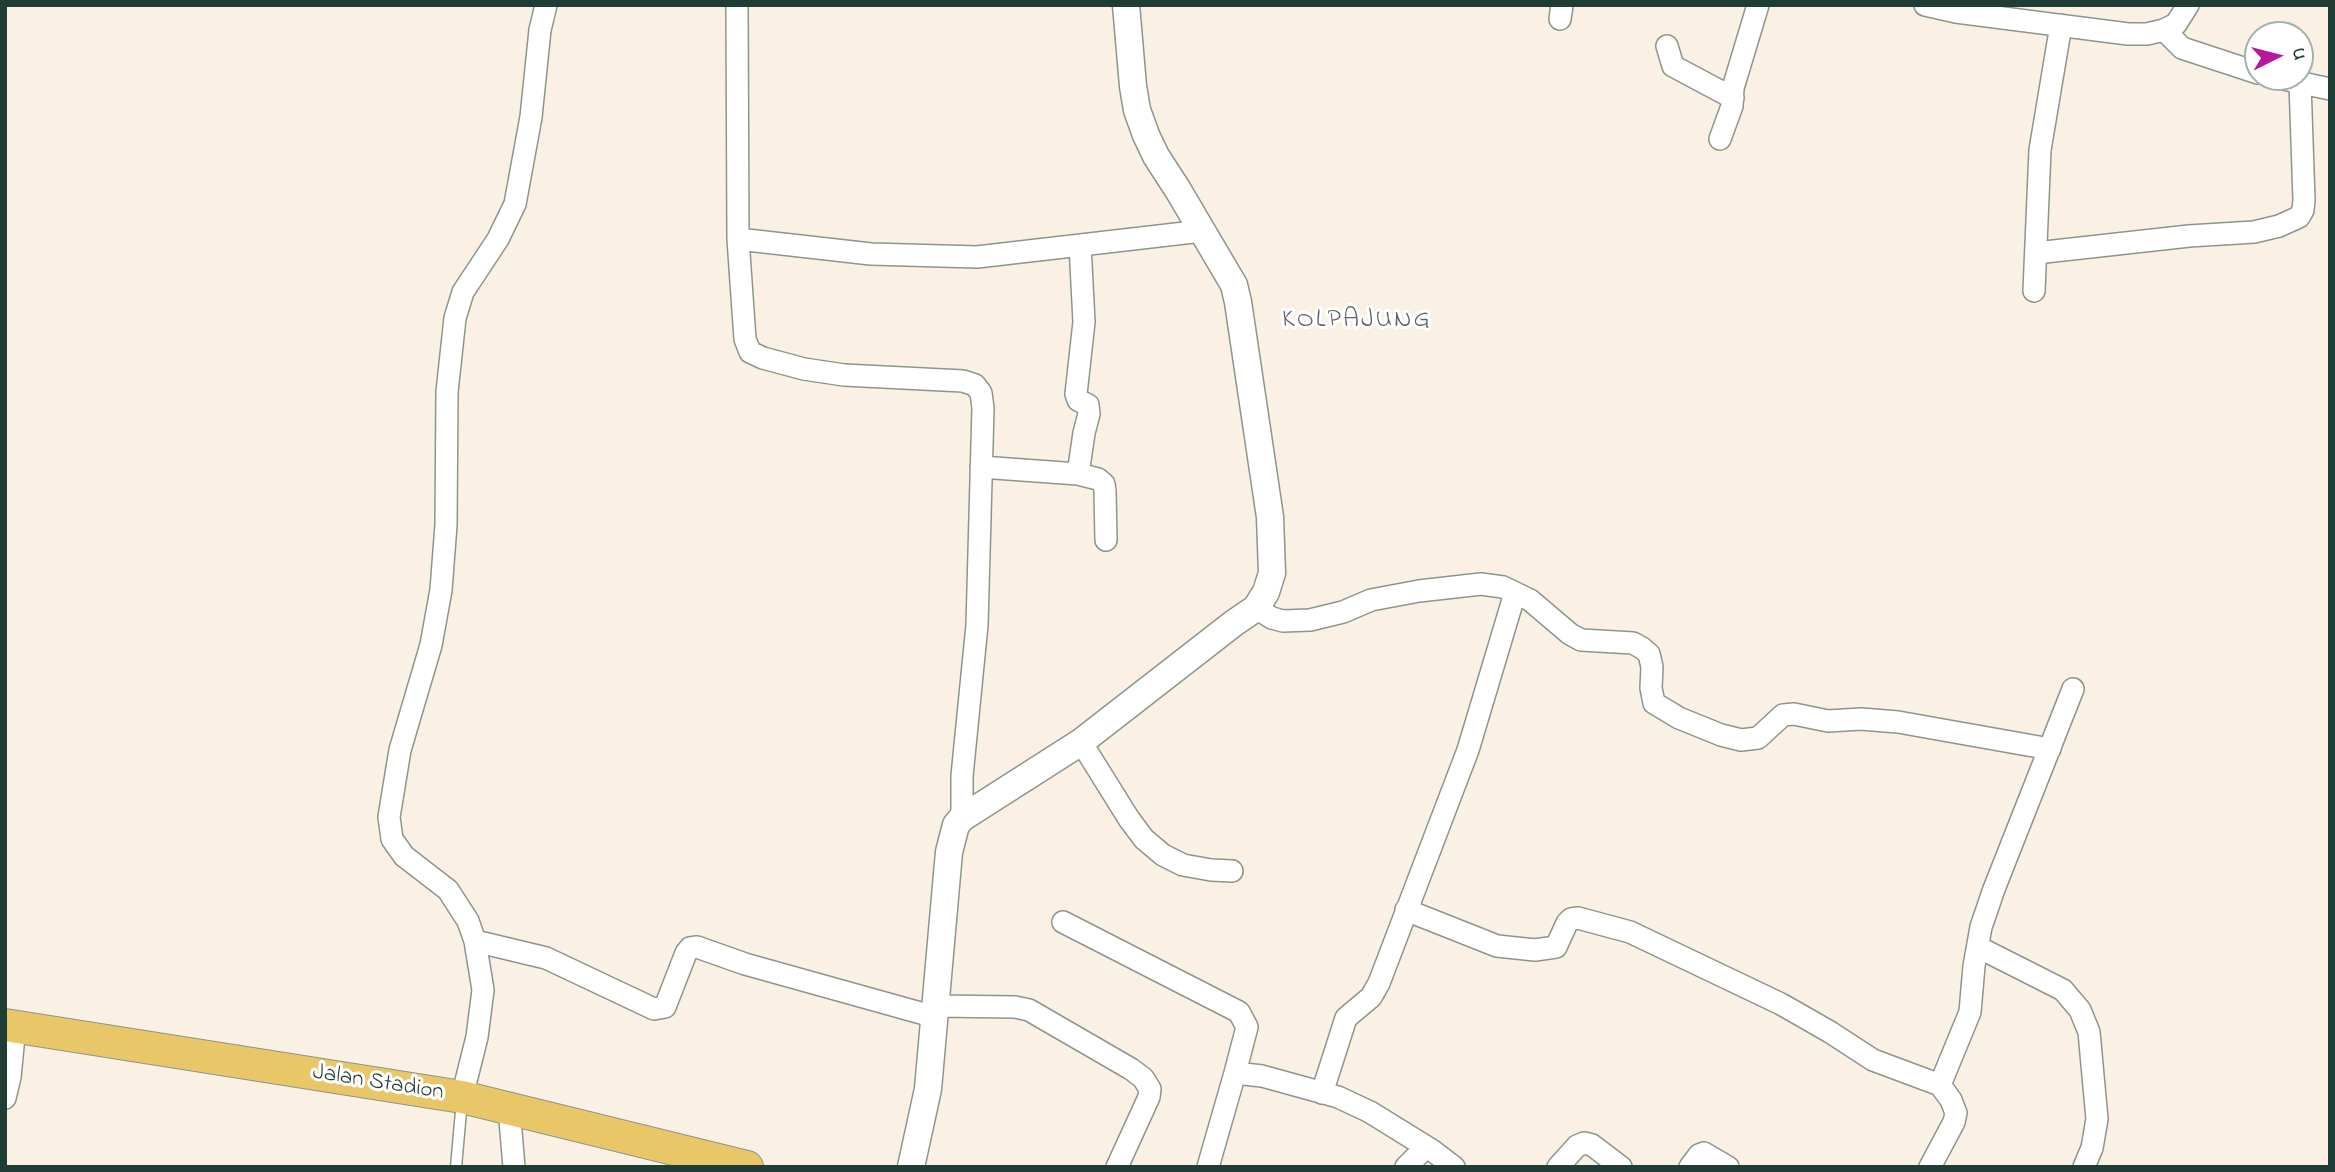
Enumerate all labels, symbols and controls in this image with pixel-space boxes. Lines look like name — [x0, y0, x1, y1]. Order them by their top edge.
north arrow — [2244, 21, 2314, 91]
text: U — [2284, 47, 2312, 61]
district label: KOLPAJUNG — [1283, 306, 1431, 338]
street label: Jalan Stadion — [311, 1060, 445, 1108]

